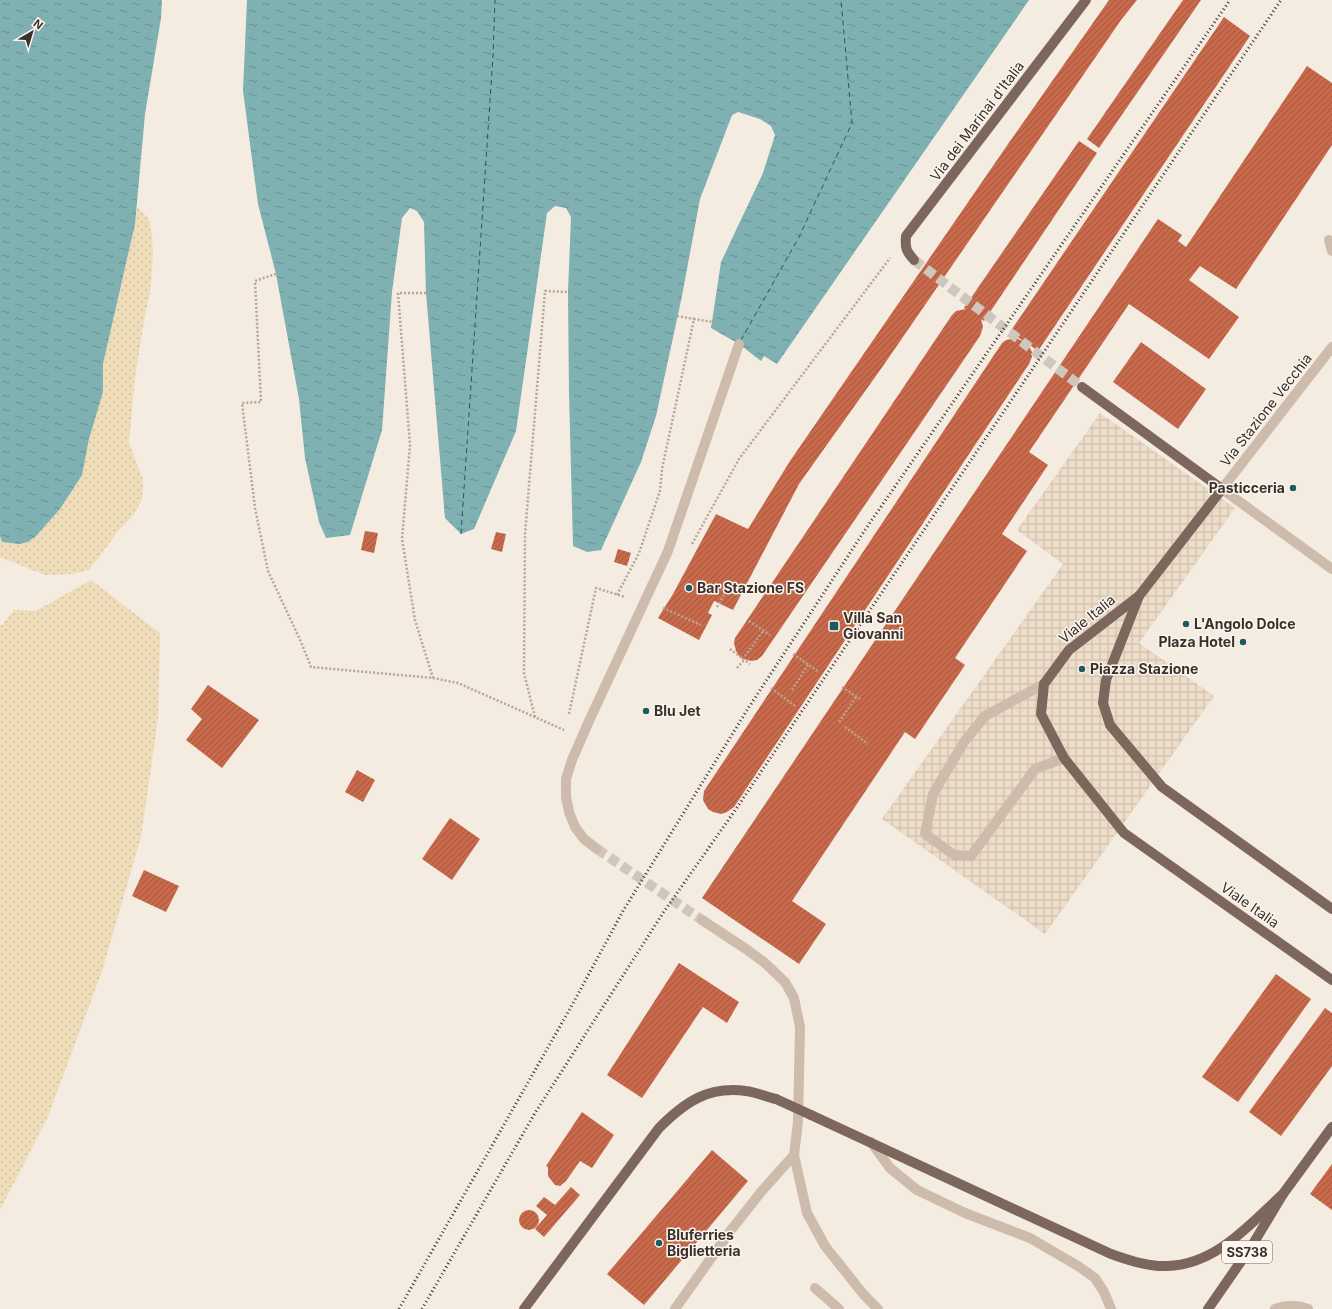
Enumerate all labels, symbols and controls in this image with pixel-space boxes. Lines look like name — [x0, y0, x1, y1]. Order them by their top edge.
north arrow — [12, 12, 52, 52]
text: N — [31, 16, 46, 32]
street label: Via dei Marinai d'Italia — [926, 57, 1027, 184]
street label: Via Stazione Vecchia — [1216, 350, 1315, 470]
place label: Pasticceria — [1209, 479, 1285, 496]
marker: Pasticceria — [1288, 483, 1298, 493]
place label: Bar Stazione FS — [697, 579, 804, 596]
marker: Bar Stazione FS — [684, 583, 694, 593]
street label: Viale Italia — [1055, 591, 1118, 646]
place label: Villa San Giovanni — [843, 609, 903, 642]
place label: L'Angolo Dolce — [1194, 615, 1296, 632]
marker: L'Angolo Dolce — [1181, 619, 1191, 629]
marker: Villa San Giovanni — [828, 620, 840, 632]
place label: Plaza Hotel — [1158, 633, 1235, 650]
marker: Plaza Hotel — [1238, 637, 1248, 647]
place label: Piazza Stazione — [1090, 660, 1198, 677]
marker: Piazza Stazione — [1077, 664, 1087, 674]
place label: Blu Jet — [654, 702, 701, 719]
marker: Blu Jet — [641, 706, 651, 716]
street label: Viale Italia — [1218, 878, 1283, 931]
place label: Bluferries Biglietteria — [667, 1226, 741, 1259]
marker: Bluferries Biglietteria — [654, 1238, 664, 1248]
road number: SS738 — [1222, 1241, 1272, 1263]

